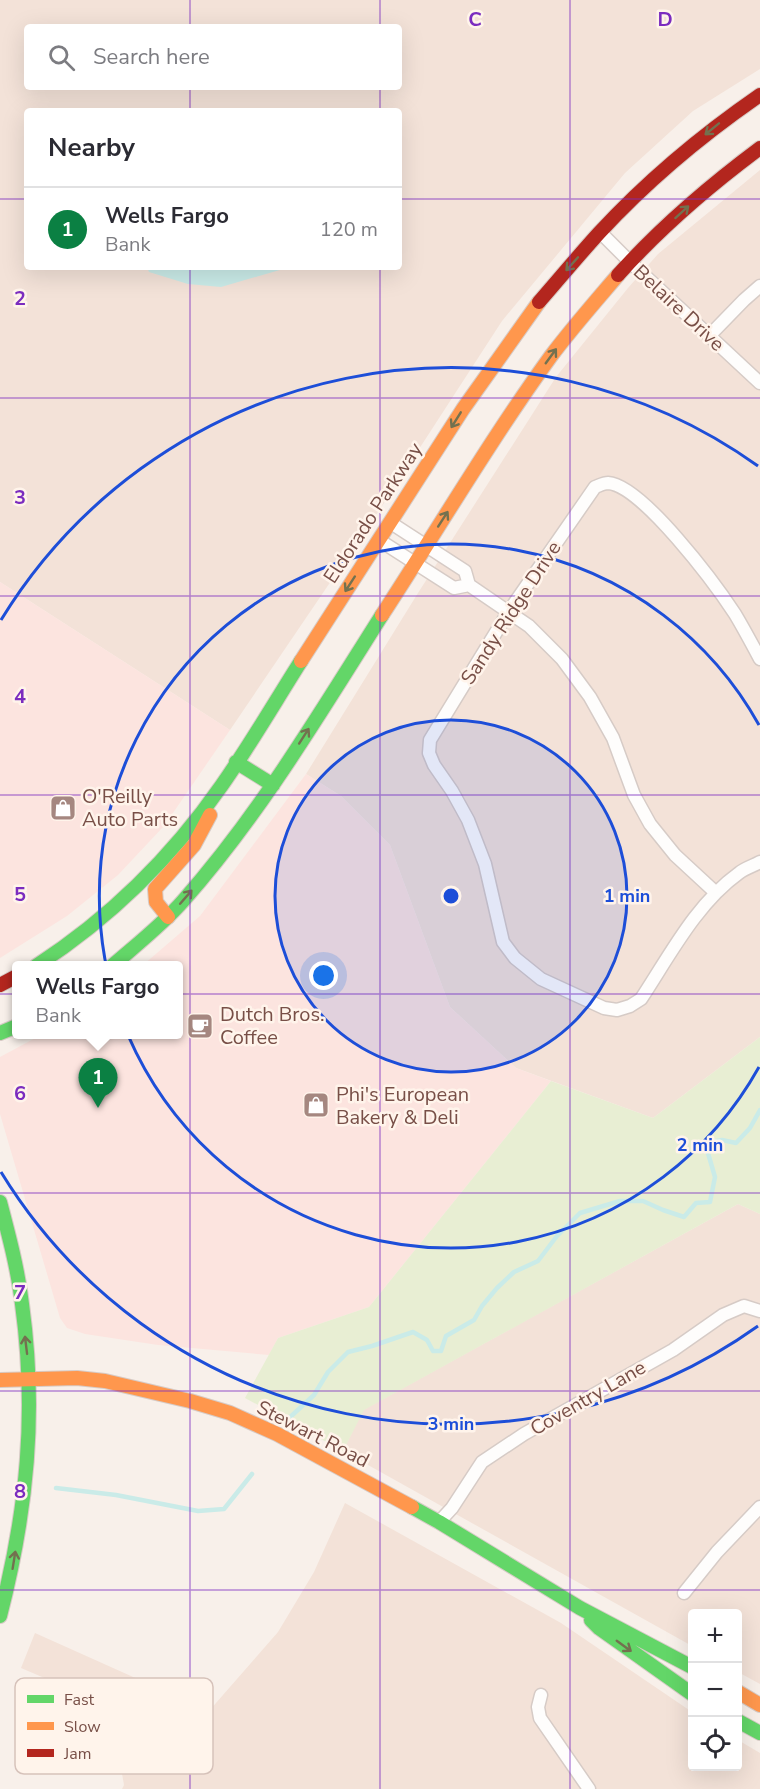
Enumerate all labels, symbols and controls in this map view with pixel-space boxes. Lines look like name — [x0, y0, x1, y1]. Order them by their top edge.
text: C — [468, 6, 482, 33]
text: D — [657, 6, 673, 33]
search box — [24, 24, 402, 90]
icon: search — [45, 41, 78, 74]
text: Search here — [93, 42, 210, 72]
one-way arrow — [705, 123, 721, 136]
text: Nearby — [48, 130, 135, 165]
text: Wells Fargo — [105, 201, 229, 231]
one-way arrow — [674, 205, 689, 219]
text: 1 — [62, 216, 74, 243]
text: 120 m — [320, 216, 378, 243]
text: Bank — [105, 231, 150, 258]
one-way arrow — [565, 256, 579, 271]
street label: Belaire Drive — [628, 259, 730, 357]
text: 2 — [14, 285, 26, 312]
one-way arrow — [545, 349, 557, 365]
one-way arrow — [449, 411, 461, 428]
street label: Eldorado Parkway — [317, 437, 429, 589]
text: 3 — [14, 484, 26, 511]
one-way arrow — [437, 511, 449, 527]
street label: Sandy Ridge Drive — [454, 536, 568, 690]
one-way arrow — [344, 576, 357, 593]
text: 4 — [14, 683, 26, 710]
one-way arrow — [298, 728, 310, 745]
place label: O'Reilly Auto Parts — [82, 783, 178, 833]
shop icon: O'Reilly Auto Parts — [48, 793, 78, 823]
text: 5 — [14, 881, 26, 908]
text: 1 min — [604, 884, 650, 908]
centre of rings — [441, 886, 461, 906]
one-way arrow — [179, 890, 193, 905]
popup — [12, 961, 183, 1039]
your location — [309, 961, 338, 990]
text: Wells Fargo — [36, 972, 160, 1002]
place label: Dutch Bros. Coffee — [220, 1001, 324, 1051]
text: Bank — [36, 1002, 81, 1029]
cafe icon: Dutch Bros. Coffee — [185, 1011, 215, 1041]
pin: 1 — [78, 1058, 118, 1108]
text: 6 — [14, 1080, 26, 1107]
place label: Phi's European Bakery & Deli — [336, 1081, 469, 1131]
shop icon: Phi's European Bakery & Deli — [301, 1090, 331, 1120]
text: 2 min — [677, 1133, 723, 1157]
text: 7 — [14, 1279, 26, 1306]
one-way arrow — [21, 1336, 32, 1355]
street label: Coventry Lane — [525, 1354, 651, 1442]
street label: Stewart Road — [252, 1394, 374, 1474]
text: 3 min — [428, 1412, 474, 1436]
text: 8 — [14, 1478, 26, 1505]
one-way arrow — [9, 1550, 20, 1570]
map controls — [688, 1609, 742, 1771]
button: + — [688, 1609, 742, 1663]
one-way arrow — [616, 1640, 632, 1652]
button: − — [688, 1663, 742, 1717]
legend — [15, 1678, 213, 1774]
text: Fast — [64, 1689, 95, 1711]
text: Slow — [64, 1716, 101, 1738]
button: locate — [688, 1717, 742, 1771]
text: Jam — [63, 1743, 91, 1765]

